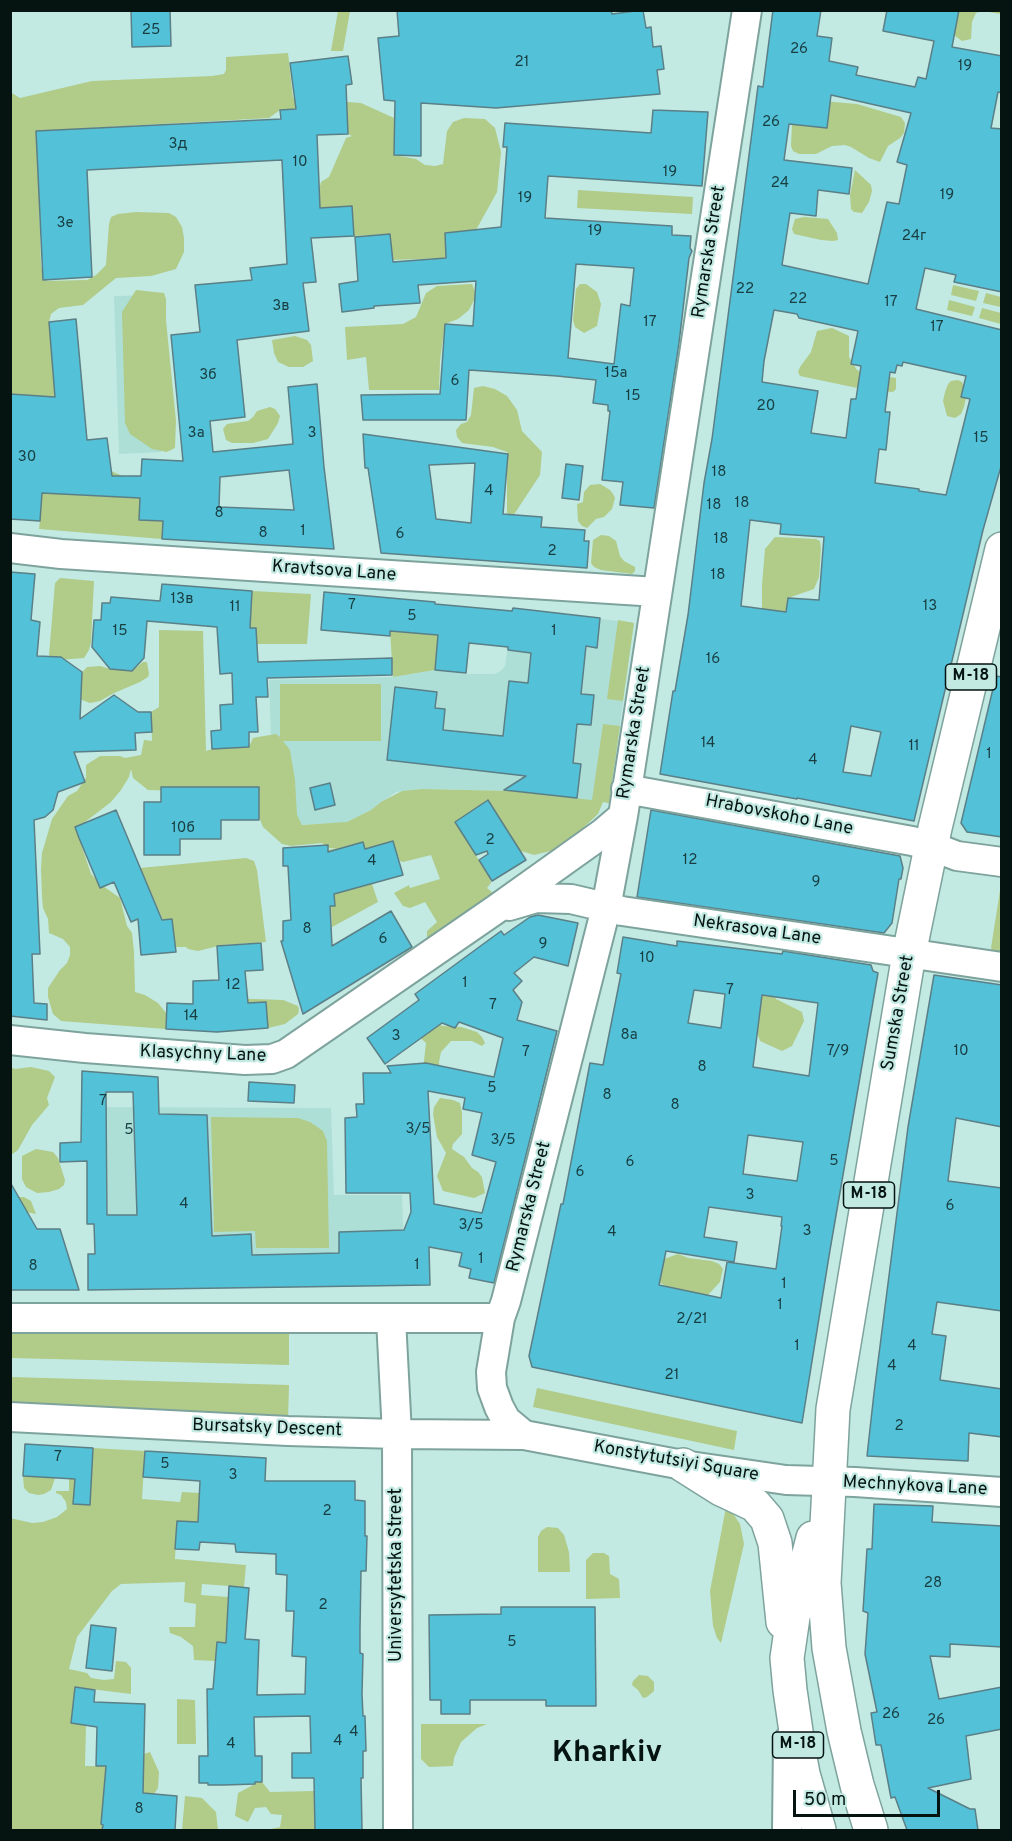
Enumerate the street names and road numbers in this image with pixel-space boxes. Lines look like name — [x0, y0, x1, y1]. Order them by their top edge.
street label: Rymarska Street — [689, 184, 731, 320]
street label: Kravtsova Lane — [271, 557, 397, 587]
road number: М-18 — [946, 664, 996, 690]
street label: Rymarska Street — [614, 665, 656, 801]
street label: Hrabovskoho Lane — [703, 791, 855, 841]
street label: Nekrasova Lane — [692, 911, 822, 951]
street label: Sumska Street — [878, 953, 920, 1073]
street label: Klasychny Lane — [139, 1042, 267, 1068]
street label: Rymarska Street — [503, 1139, 557, 1275]
road number: М-18 — [844, 1182, 894, 1208]
street label: Bursatsky Descent — [192, 1416, 342, 1442]
street label: Konstytutsiyi Square — [592, 1437, 760, 1487]
street label: Mechnykova Lane — [842, 1472, 988, 1502]
street label: Universytetska Street — [386, 1488, 408, 1662]
road number: М-18 — [772, 1732, 824, 1758]

